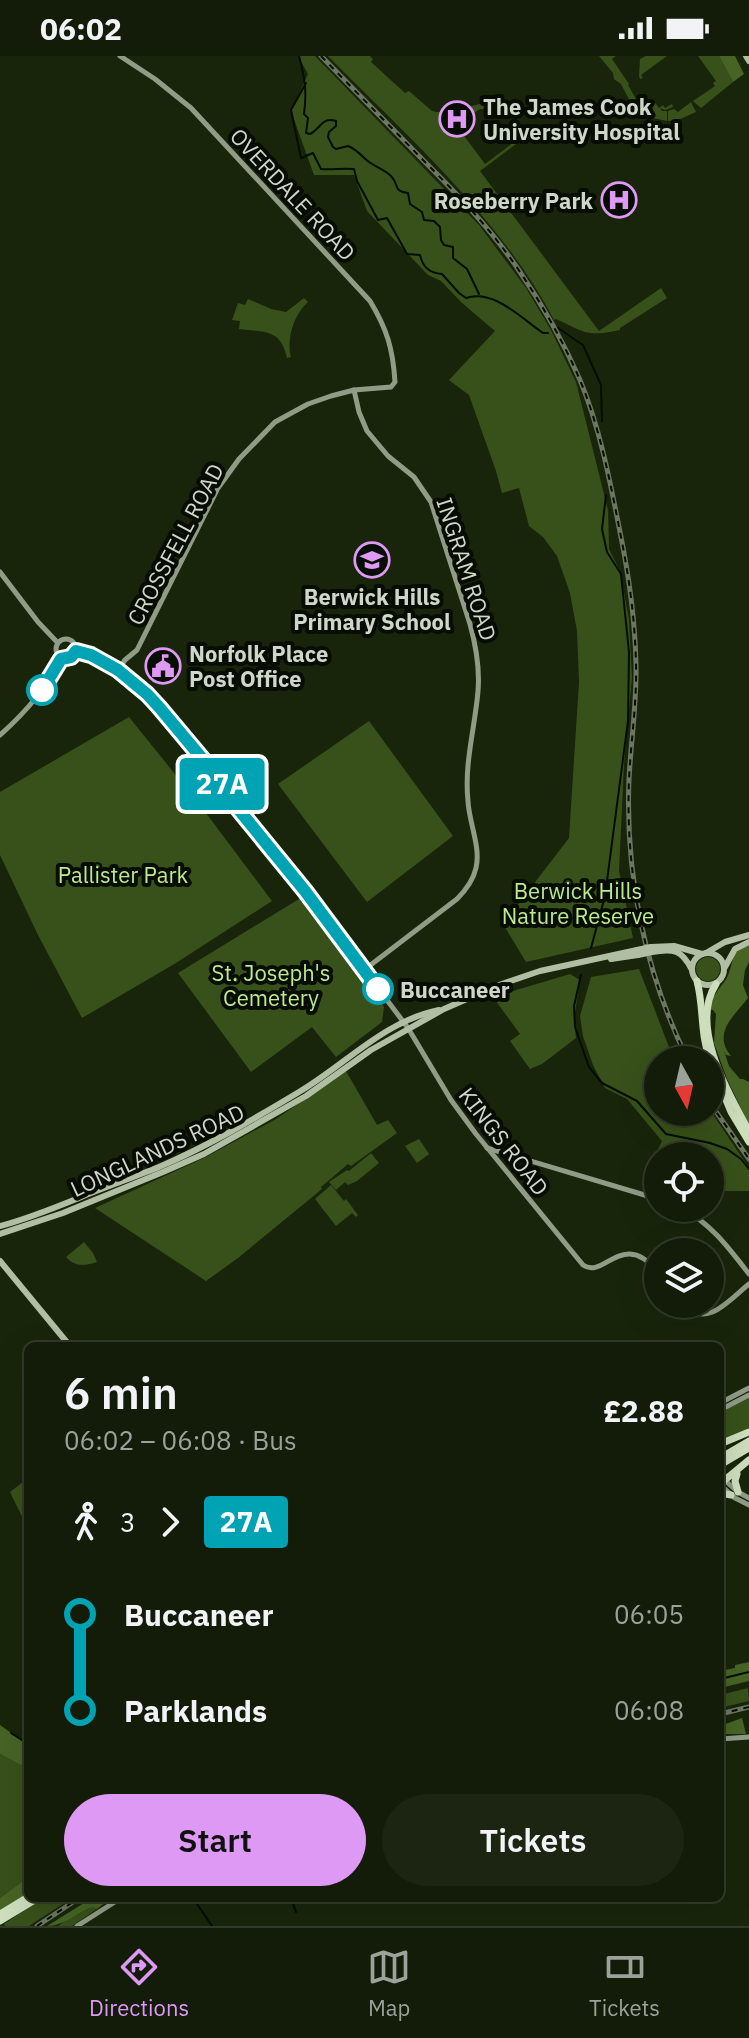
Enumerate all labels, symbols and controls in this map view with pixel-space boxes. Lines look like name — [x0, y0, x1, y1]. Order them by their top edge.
text: 06:02 — [40, 9, 122, 48]
place label: The James Cook University Hospital — [483, 92, 680, 146]
hospital icon: The James Cook University Hospital — [438, 100, 476, 138]
street label: OVERDALE ROAD — [224, 121, 362, 267]
hospital icon: Roseberry Park — [600, 181, 638, 219]
place label: Roseberry Park — [434, 186, 593, 215]
street label: CROSSFELL ROAD — [120, 458, 230, 630]
street label: INGRAM ROAD — [430, 494, 504, 644]
school or university icon: Berwick Hills Primary School — [353, 541, 391, 579]
place label: Berwick Hills Primary School — [293, 582, 451, 636]
place label: Norfolk Place Post Office — [189, 639, 328, 693]
public building icon: Norfolk Place Post Office — [144, 647, 182, 685]
unlabelled marker — [27, 675, 57, 705]
line badge: 27A — [176, 758, 268, 810]
text: 27A — [196, 765, 248, 802]
park label: Pallister Park — [58, 860, 189, 889]
park label: Berwick Hills Nature Reserve — [502, 876, 654, 930]
park label: St. Joseph's Cemetery — [212, 958, 330, 1012]
marker: Buccaneer — [363, 974, 393, 1004]
place label: Buccaneer — [400, 975, 510, 1004]
north arrow — [644, 1046, 724, 1126]
map controls — [644, 1046, 724, 1318]
street label: KINGS ROAD — [453, 1081, 555, 1201]
street label: LONGLANDS ROAD — [65, 1097, 249, 1203]
button: locate — [644, 1142, 724, 1222]
button: layers — [644, 1238, 724, 1318]
text: 6 min — [64, 1364, 178, 1421]
text: £2.88 — [603, 1391, 684, 1430]
text: 06:02 – 06:08 · Bus — [64, 1423, 297, 1457]
icon: walk — [64, 1500, 108, 1544]
icon: forward — [148, 1500, 192, 1544]
text: 27A — [220, 1503, 272, 1540]
text: 3 — [120, 1505, 136, 1539]
text: Buccaneer — [124, 1595, 274, 1634]
text: 06:05 — [614, 1597, 684, 1631]
text: Parklands — [124, 1691, 267, 1730]
text: 06:08 — [614, 1693, 684, 1727]
button: Start — [64, 1794, 366, 1886]
button: Tickets — [382, 1794, 684, 1886]
tab: Directions — [89, 1945, 189, 2022]
tab: Map — [367, 1945, 411, 2022]
tab: Tickets — [589, 1945, 660, 2022]

